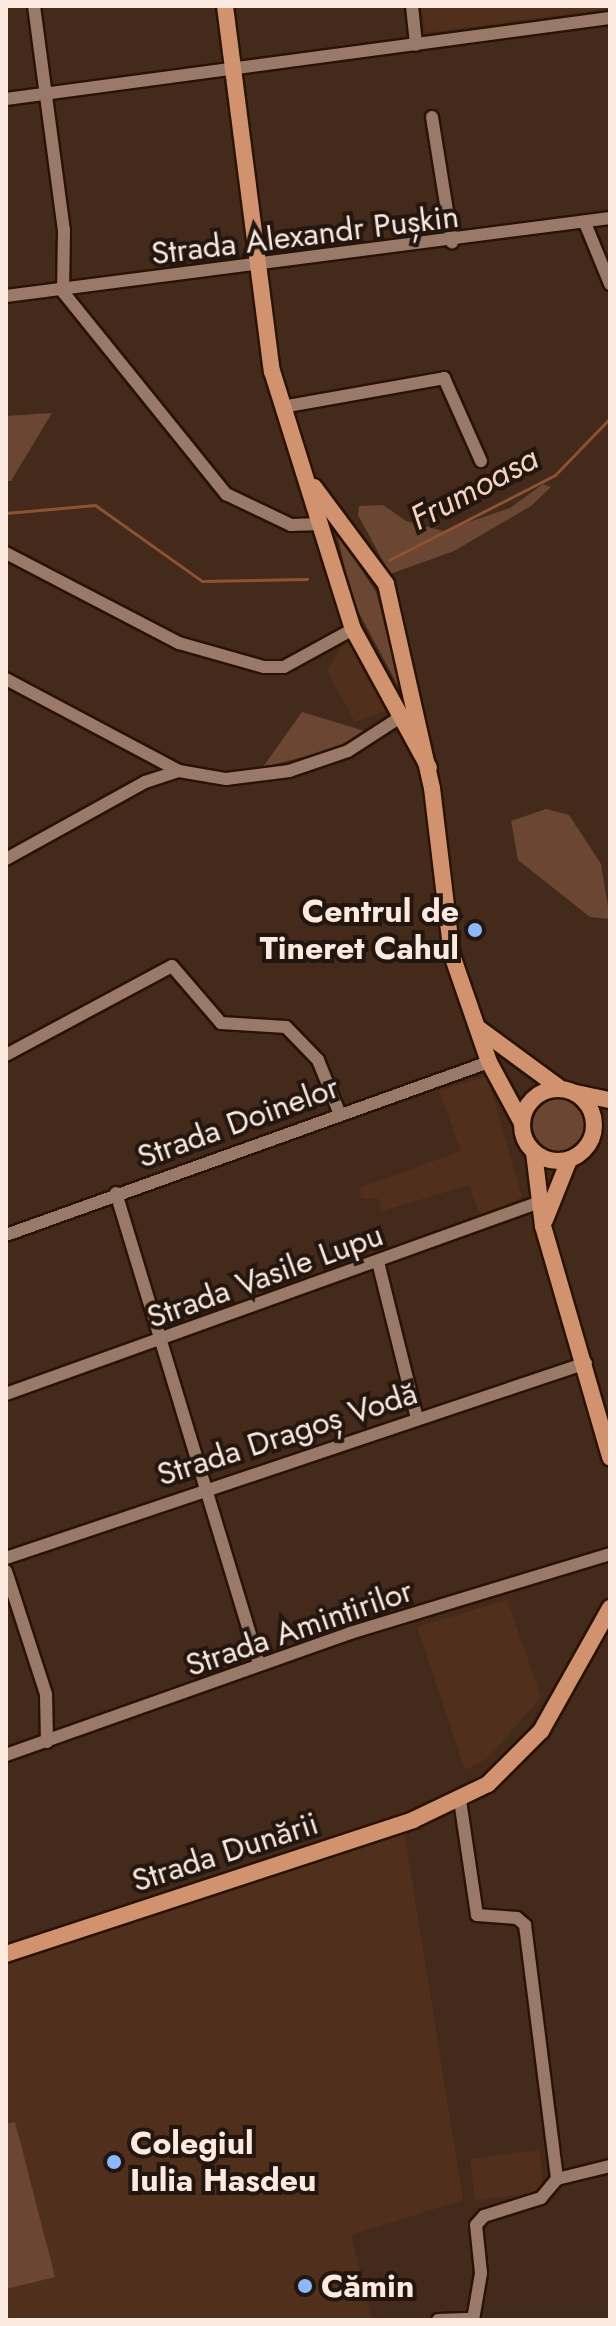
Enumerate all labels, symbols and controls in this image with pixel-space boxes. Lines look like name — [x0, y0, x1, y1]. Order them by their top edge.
street label: Strada Alexandr Pușkin — [149, 197, 461, 273]
water label: Frumoasa — [403, 437, 545, 539]
place label: Centrul de Tineret Cahul — [260, 893, 459, 968]
marker: Centrul de Tineret Cahul — [466, 921, 484, 939]
street label: Strada Doinelor — [132, 1068, 344, 1176]
street label: Strada Vasile Lupu — [142, 1215, 388, 1337]
street label: Strada Dragoș Vodă — [152, 1374, 422, 1494]
street label: Strada Amintirilor — [181, 1571, 417, 1685]
street label: Strada Dunării — [127, 1804, 323, 1900]
place label: Colegiul Iulia Hasdeu — [130, 2125, 316, 2200]
marker: Colegiul Iulia Hasdeu — [105, 2153, 123, 2171]
place label: Cămin — [321, 2267, 414, 2305]
marker: Cămin — [296, 2277, 314, 2295]

